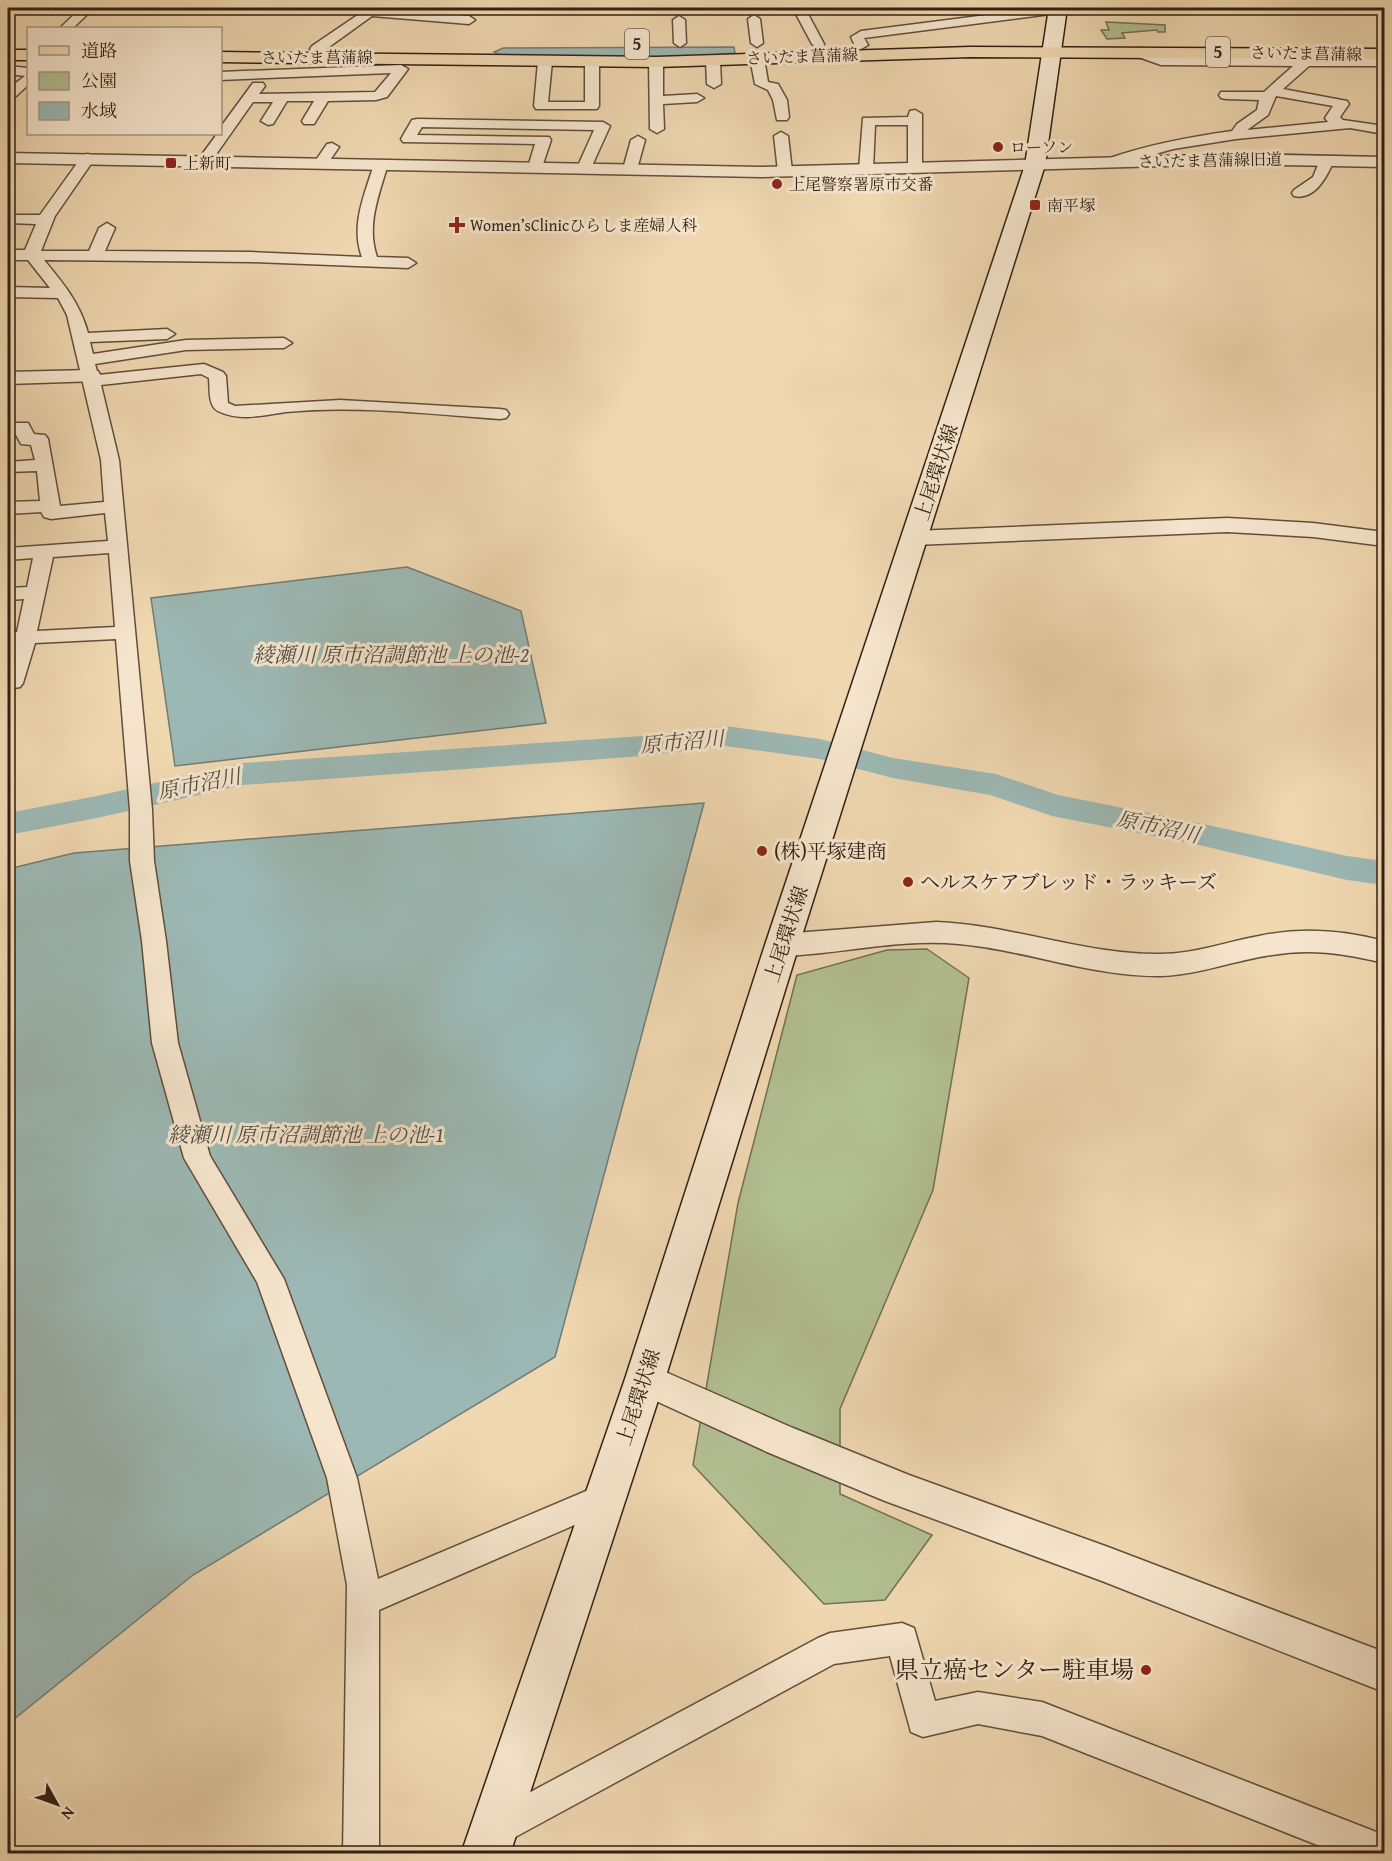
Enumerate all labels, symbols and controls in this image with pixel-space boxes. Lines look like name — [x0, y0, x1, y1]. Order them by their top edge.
legend — [27, 27, 222, 135]
road number: 5 — [625, 29, 649, 59]
text: 道路 — [81, 37, 117, 64]
road number: 5 — [1206, 37, 1230, 67]
street label: さいたま菖蒲線 — [1250, 40, 1362, 66]
street label: さいたま菖蒲線 — [746, 42, 858, 70]
street label: さいたま菖蒲線 — [261, 45, 373, 69]
text: 公園 — [81, 67, 117, 94]
text: 水域 — [81, 97, 117, 124]
place label: ローソン — [1010, 135, 1073, 159]
marker: ローソン — [991, 140, 1005, 154]
street label: さいたま菖蒲線旧道 — [1138, 147, 1282, 173]
place label: 上新町 — [183, 151, 231, 175]
marker: 上新町 — [164, 156, 178, 170]
place label: 上尾警察署原市交番 — [789, 172, 933, 196]
marker: 上尾警察署原市交番 — [770, 177, 784, 191]
place label: 南平塚 — [1047, 193, 1095, 217]
marker: 南平塚 — [1028, 198, 1042, 212]
place label: Women’sClinicひらしま産婦人科 — [470, 213, 697, 237]
marker: Women’sClinicひらしま産婦人科 — [448, 216, 466, 234]
street label: 上尾環状線 — [906, 420, 965, 524]
water label: 綾瀬川 原市沼調節池 上の池-2 — [253, 639, 529, 670]
water label: 原市沼川 — [639, 722, 727, 761]
water label: 原市沼川 — [155, 760, 245, 807]
water label: 原市沼川 — [1114, 803, 1204, 851]
place label: (株)平塚建商 — [774, 836, 887, 865]
marker: (株)平塚建商 — [755, 844, 769, 858]
place label: ヘルスケアブレッド・ラッキーズ — [920, 867, 1217, 896]
marker: ヘルスケアブレッド・ラッキーズ — [901, 875, 915, 889]
street label: 上尾環状線 — [756, 882, 815, 986]
water label: 綾瀬川 原市沼調節池 上の池-1 — [168, 1119, 444, 1150]
street label: 上尾環状線 — [608, 1345, 667, 1449]
place label: 県立癌センター駐車場 — [895, 1652, 1134, 1687]
marker: 県立癌センター駐車場 — [1139, 1663, 1153, 1677]
north arrow — [27, 1774, 87, 1834]
text: N — [56, 1802, 81, 1826]

